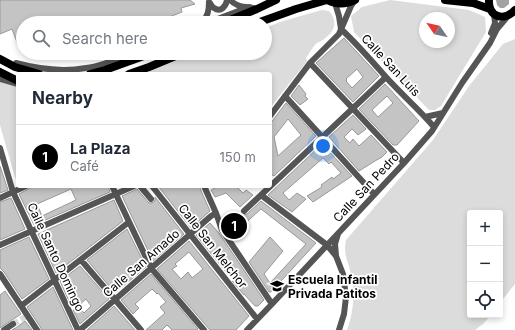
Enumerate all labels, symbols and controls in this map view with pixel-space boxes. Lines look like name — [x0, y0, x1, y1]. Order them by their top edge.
north arrow — [419, 12, 455, 48]
search box — [16, 16, 272, 60]
icon: search — [30, 27, 52, 49]
text: Search here — [62, 29, 148, 48]
street label: Calle San Luis — [358, 31, 424, 99]
text: Nearby — [32, 88, 93, 108]
your location — [313, 136, 333, 156]
text: La Plaza — [70, 139, 131, 158]
text: 1 — [42, 149, 48, 165]
text: 150 m — [220, 149, 256, 165]
street label: Calle San Pedro — [330, 149, 402, 225]
text: Café — [70, 158, 99, 174]
street label: Calle Santo Domingo — [24, 200, 88, 314]
street label: Calle San Melchor — [175, 201, 251, 292]
map controls — [467, 210, 503, 318]
button: + — [467, 210, 503, 246]
pin: 1 — [221, 211, 247, 241]
street label: Calle San Amado — [100, 226, 182, 300]
button: − — [467, 246, 503, 282]
place label: Escuela Infantil Privada Patitos — [288, 272, 377, 301]
school or university icon: Escuela Infantil Privada Patitos — [269, 278, 285, 294]
button: locate — [467, 282, 503, 318]

